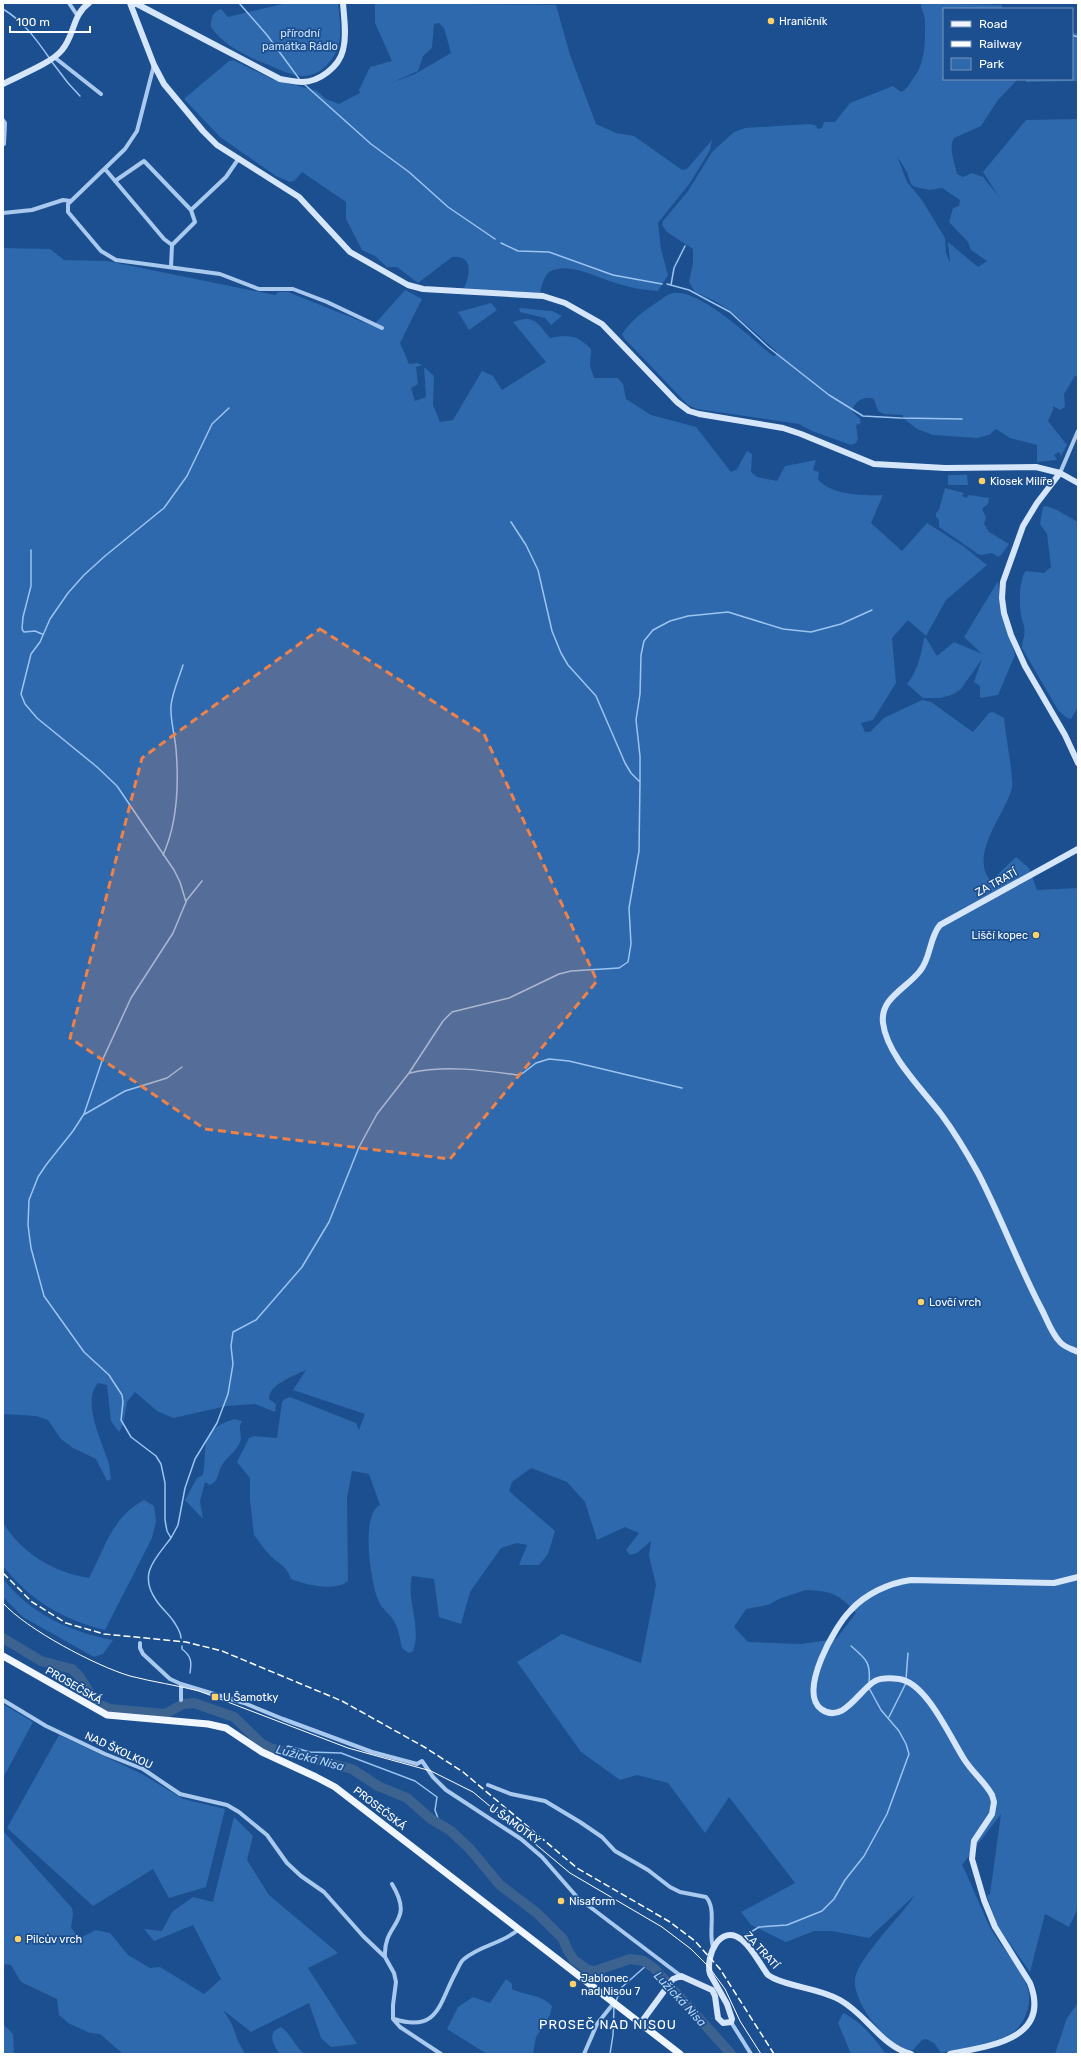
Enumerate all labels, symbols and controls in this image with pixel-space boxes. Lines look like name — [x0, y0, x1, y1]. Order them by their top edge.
scale bar — [10, 8, 90, 34]
legend — [943, 8, 1073, 80]
text: 100 m — [16, 15, 50, 29]
place label: Hraničník — [779, 15, 828, 28]
marker: Hraničník — [766, 16, 776, 26]
text: Road — [979, 17, 1007, 31]
park label: přírodní památka Rádlo — [262, 27, 338, 53]
text: Railway — [979, 37, 1022, 51]
text: Park — [979, 57, 1005, 71]
place label: Kiosek Milíře — [990, 475, 1053, 488]
marker: Kiosek Milíře — [977, 476, 987, 486]
street label: ZA TRATÍ — [973, 865, 1020, 899]
place label: Liščí kopec — [972, 929, 1028, 942]
marker: Liščí kopec — [1031, 930, 1041, 940]
place label: Lovčí vrch — [929, 1296, 981, 1309]
marker: Lovčí vrch — [916, 1297, 926, 1307]
street label: PROSEČSKÁ — [43, 1664, 105, 1707]
place label: U Šamotky — [223, 1691, 278, 1704]
marker: U Šamotky — [210, 1692, 220, 1702]
street label: NAD ŠKOLKOU — [83, 1729, 155, 1772]
water label: Lužická Nisa — [274, 1742, 346, 1774]
street label: PROSEČSKÁ — [351, 1784, 409, 1833]
street label: U ŠAMOTKY — [486, 1801, 543, 1847]
place label: Nisaform — [569, 1895, 616, 1908]
marker: Nisaform — [556, 1896, 566, 1906]
street label: ZA TRATÍ — [742, 1929, 782, 1972]
place label: Pilcův vrch — [26, 1933, 82, 1946]
marker: Pilcův vrch — [13, 1934, 23, 1944]
water label: Lužická Nisa — [651, 1969, 709, 2029]
place label: Jablonec nad Nisou 7 — [581, 1972, 641, 1998]
marker: Jablonec nad Nisou 7 — [568, 1979, 578, 1989]
district label: PROSEČ NAD NISOU — [539, 2017, 677, 2032]

